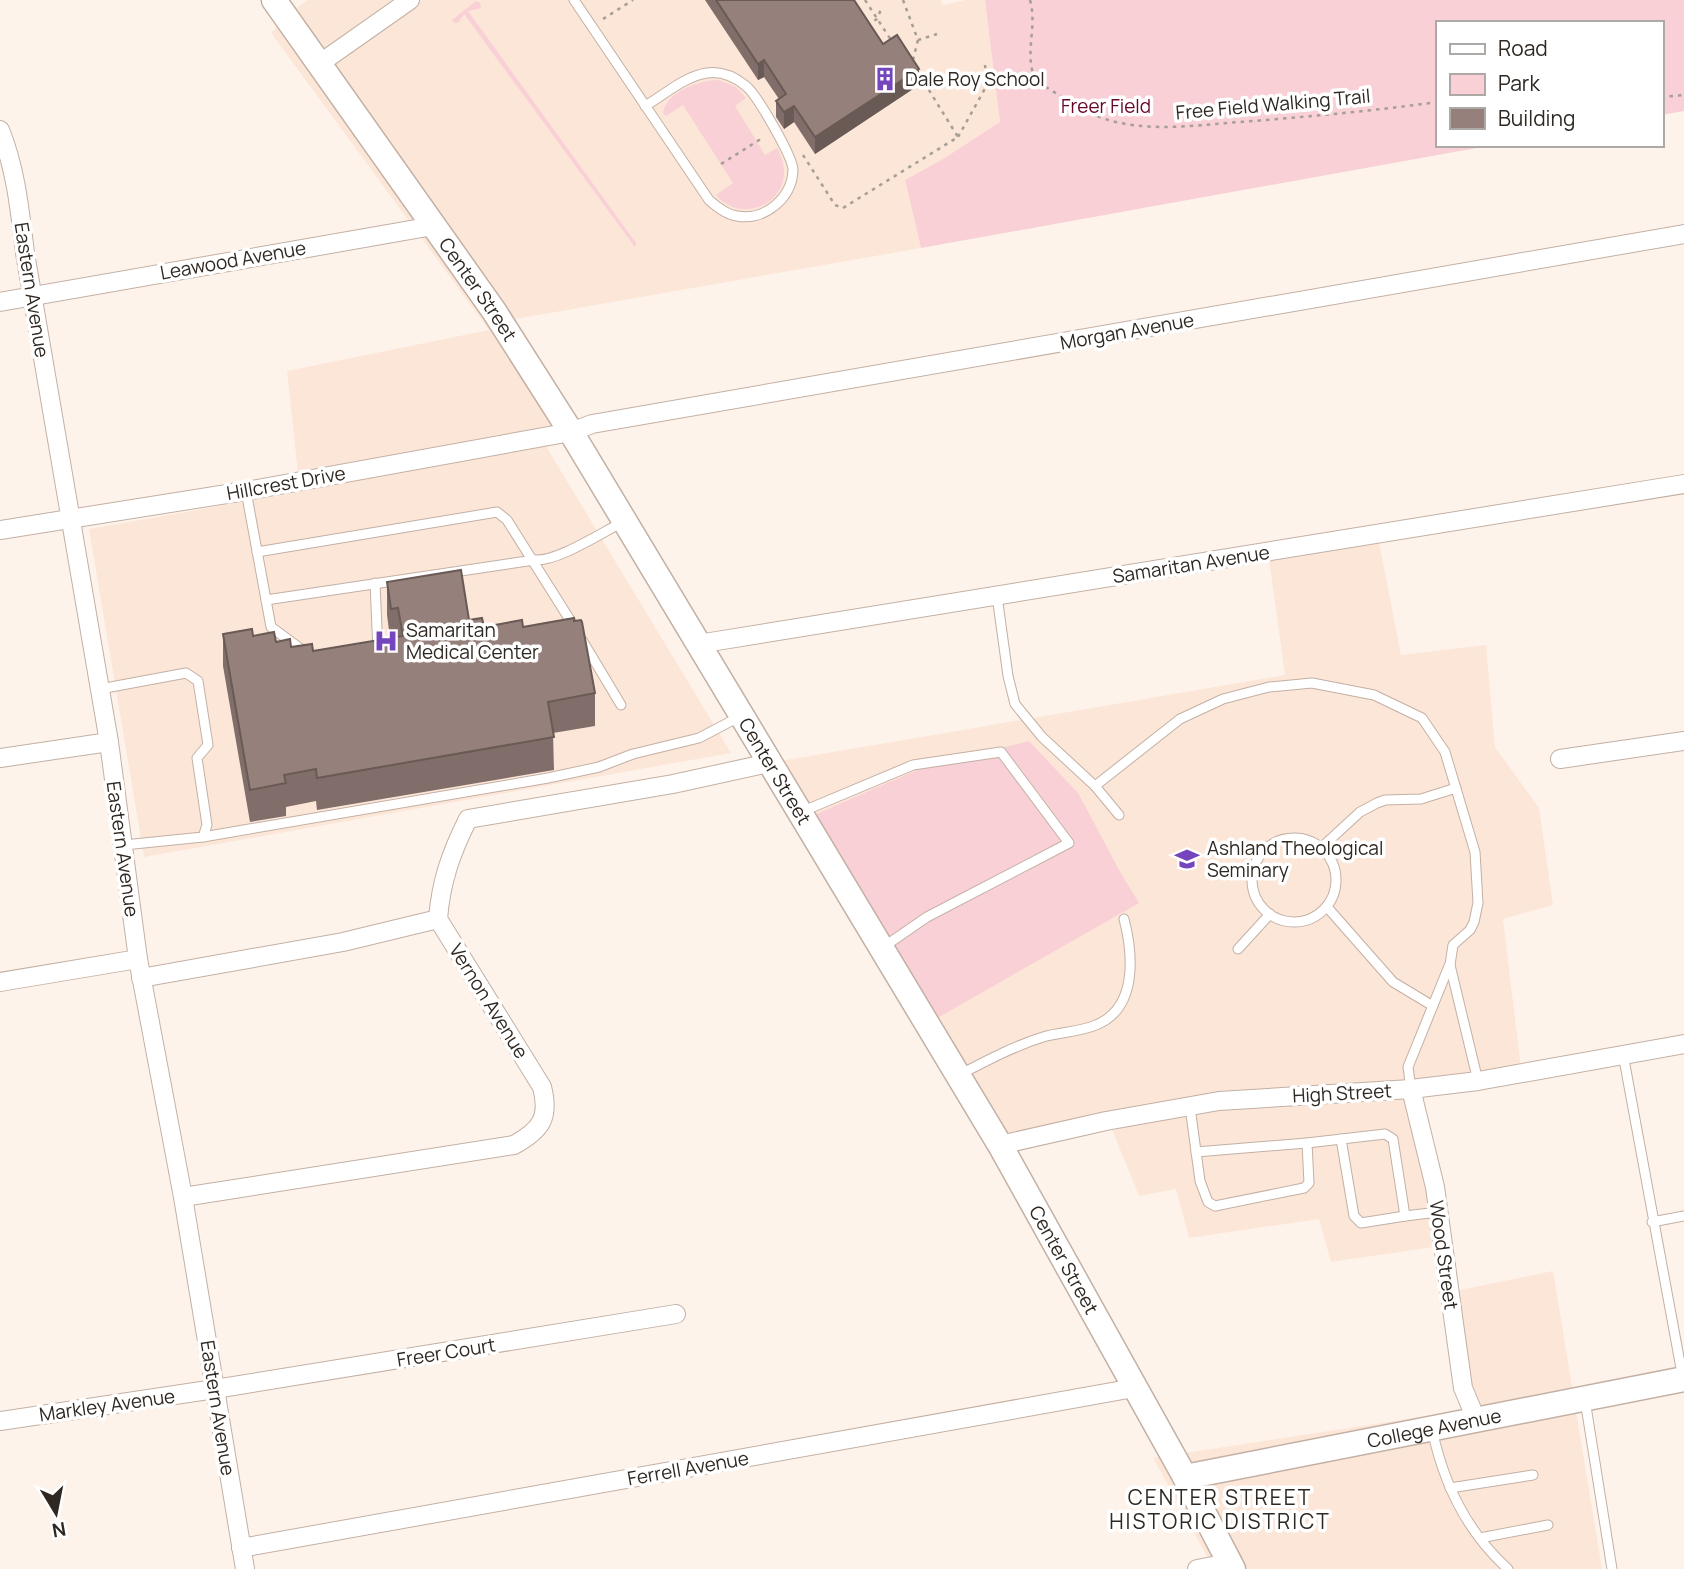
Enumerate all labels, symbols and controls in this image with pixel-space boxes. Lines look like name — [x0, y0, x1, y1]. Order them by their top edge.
legend — [1436, 21, 1663, 147]
text: Road — [1498, 34, 1548, 62]
building icon: Dale Roy School — [871, 65, 899, 93]
place label: Dale Roy School — [905, 66, 1045, 92]
text: Park — [1498, 69, 1540, 97]
street label: Free Field Walking Trail — [1175, 83, 1371, 125]
park label: Freer Field — [1061, 93, 1151, 119]
text: Building — [1498, 104, 1575, 132]
street label: Eastern Avenue — [8, 220, 56, 360]
street label: Center Street — [433, 232, 523, 346]
street label: Leawood Avenue — [158, 234, 308, 286]
street label: Morgan Avenue — [1058, 306, 1196, 356]
street label: Hillcrest Drive — [224, 460, 348, 506]
street label: Samaritan Avenue — [1111, 539, 1271, 589]
place label: Samaritan Medical Center — [406, 617, 539, 665]
hospital icon: Samaritan Medical Center — [372, 627, 400, 655]
street label: Center Street — [733, 713, 817, 829]
street label: Eastern Avenue — [101, 780, 145, 918]
place label: Ashland Theological Seminary — [1207, 835, 1383, 883]
school or university icon: Ashland Theological Seminary — [1173, 845, 1201, 873]
street label: Vernon Avenue — [443, 939, 535, 1063]
street label: High Street — [1292, 1077, 1392, 1109]
street label: Wood Street — [1423, 1199, 1465, 1311]
street label: Center Street — [1023, 1201, 1105, 1319]
street label: Freer Court — [395, 1331, 497, 1373]
street label: Eastern Avenue — [194, 1338, 242, 1478]
street label: Markley Avenue — [37, 1383, 177, 1427]
street label: College Avenue — [1365, 1402, 1504, 1454]
street label: Ferrell Avenue — [625, 1445, 751, 1491]
north arrow — [21, 1478, 91, 1548]
district label: CENTER STREET HISTORIC DISTRICT — [1109, 1483, 1331, 1535]
text: N — [50, 1516, 68, 1544]

